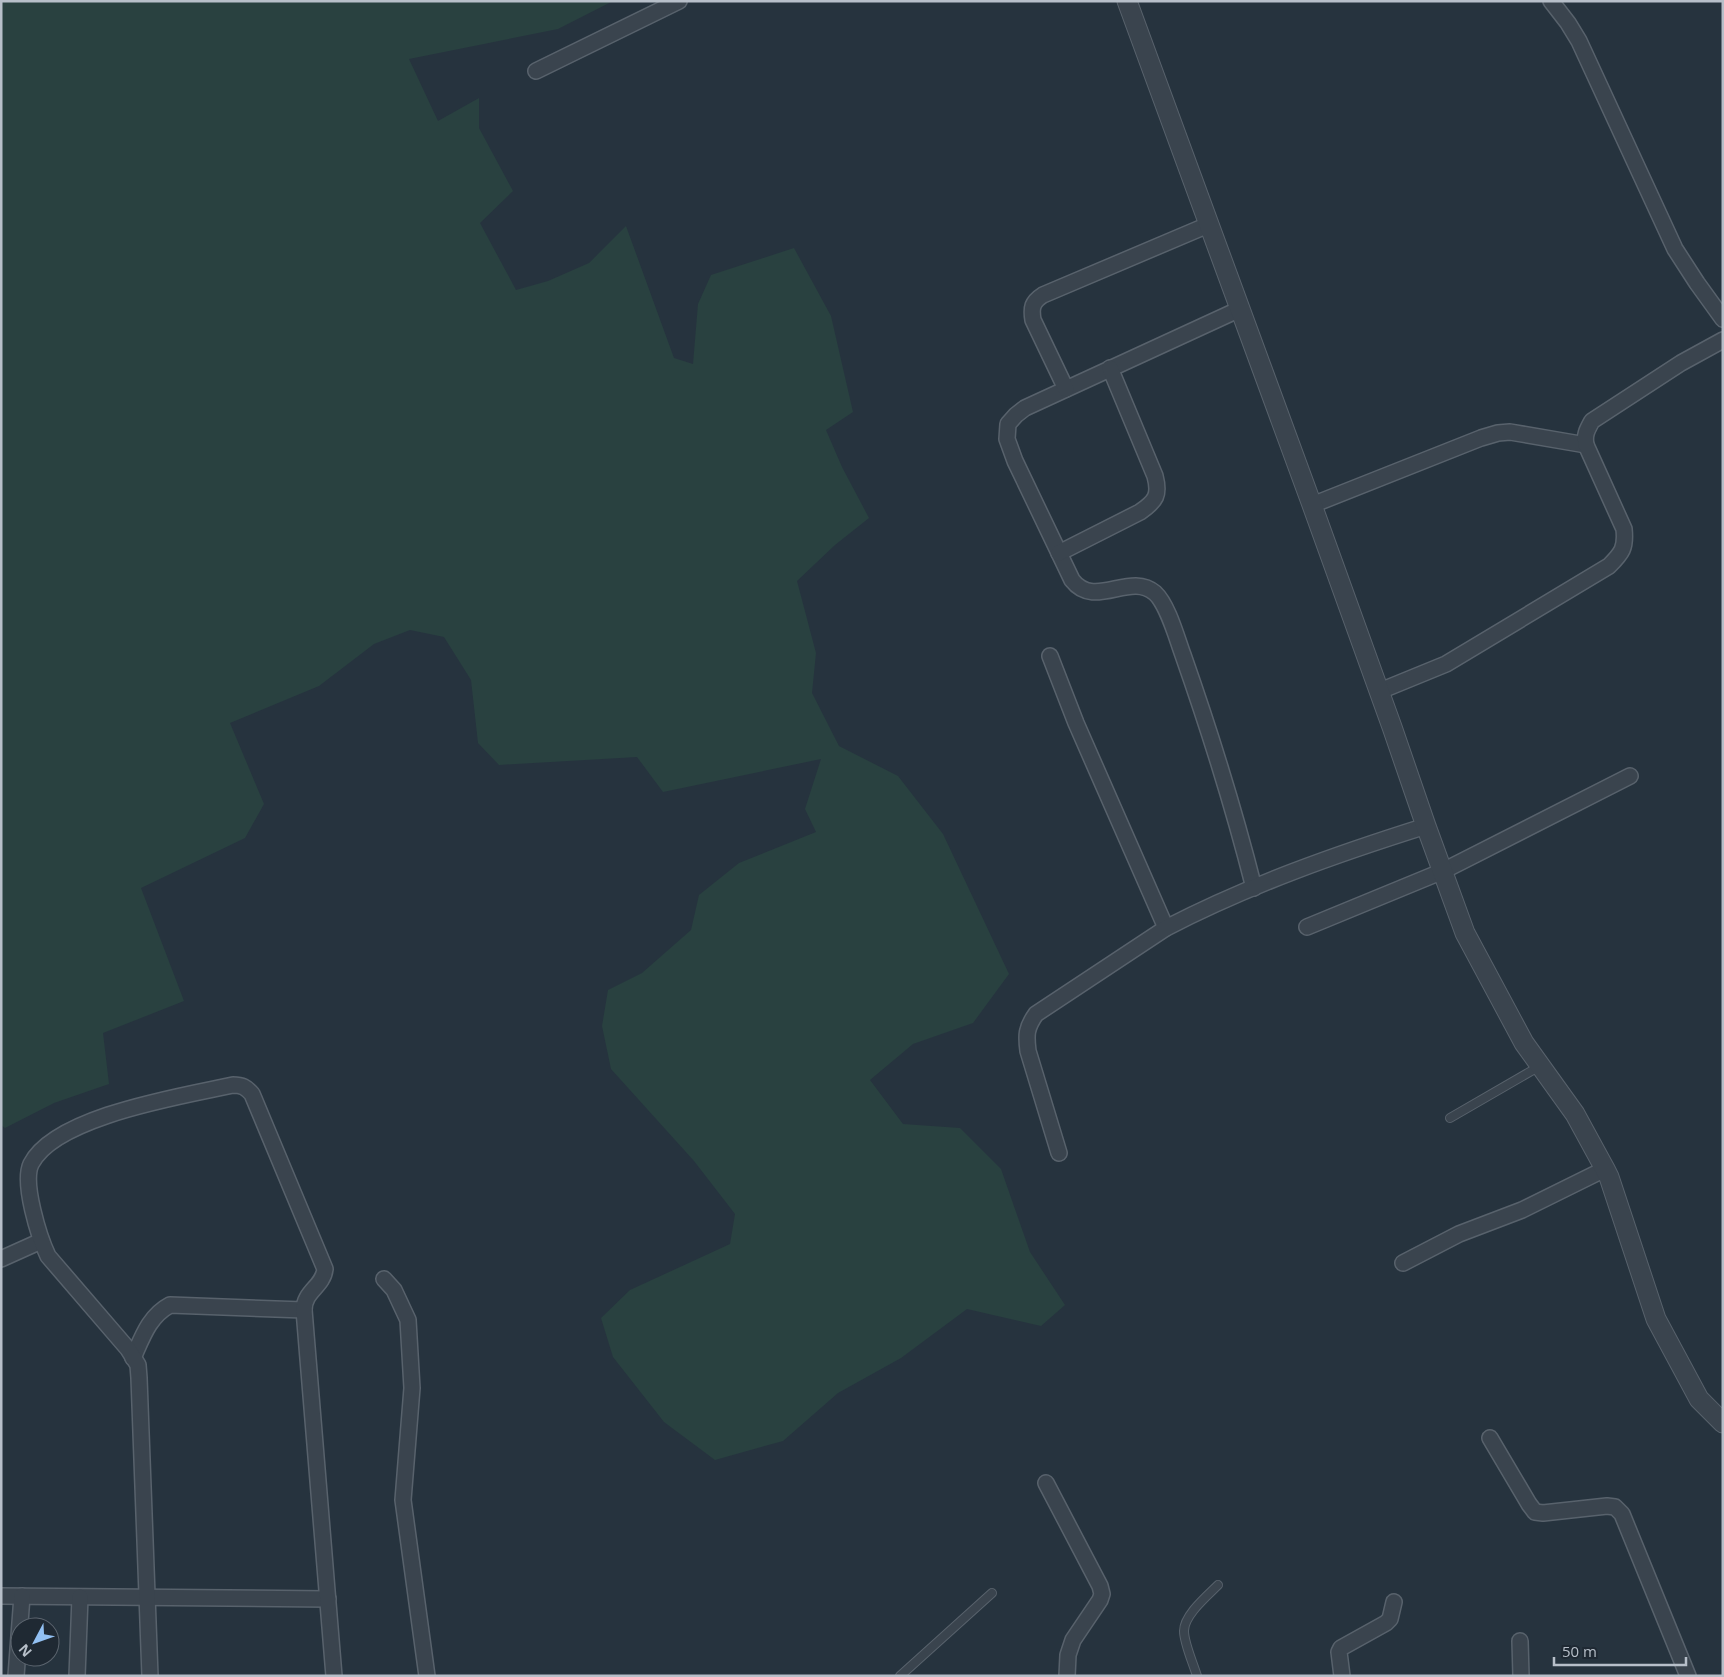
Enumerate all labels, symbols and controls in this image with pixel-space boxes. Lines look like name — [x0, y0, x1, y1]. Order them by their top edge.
north arrow — [10, 1617, 60, 1667]
scale bar — [1554, 1634, 1686, 1666]
text: N — [14, 1640, 36, 1661]
text: 50 m — [1562, 1641, 1597, 1661]

